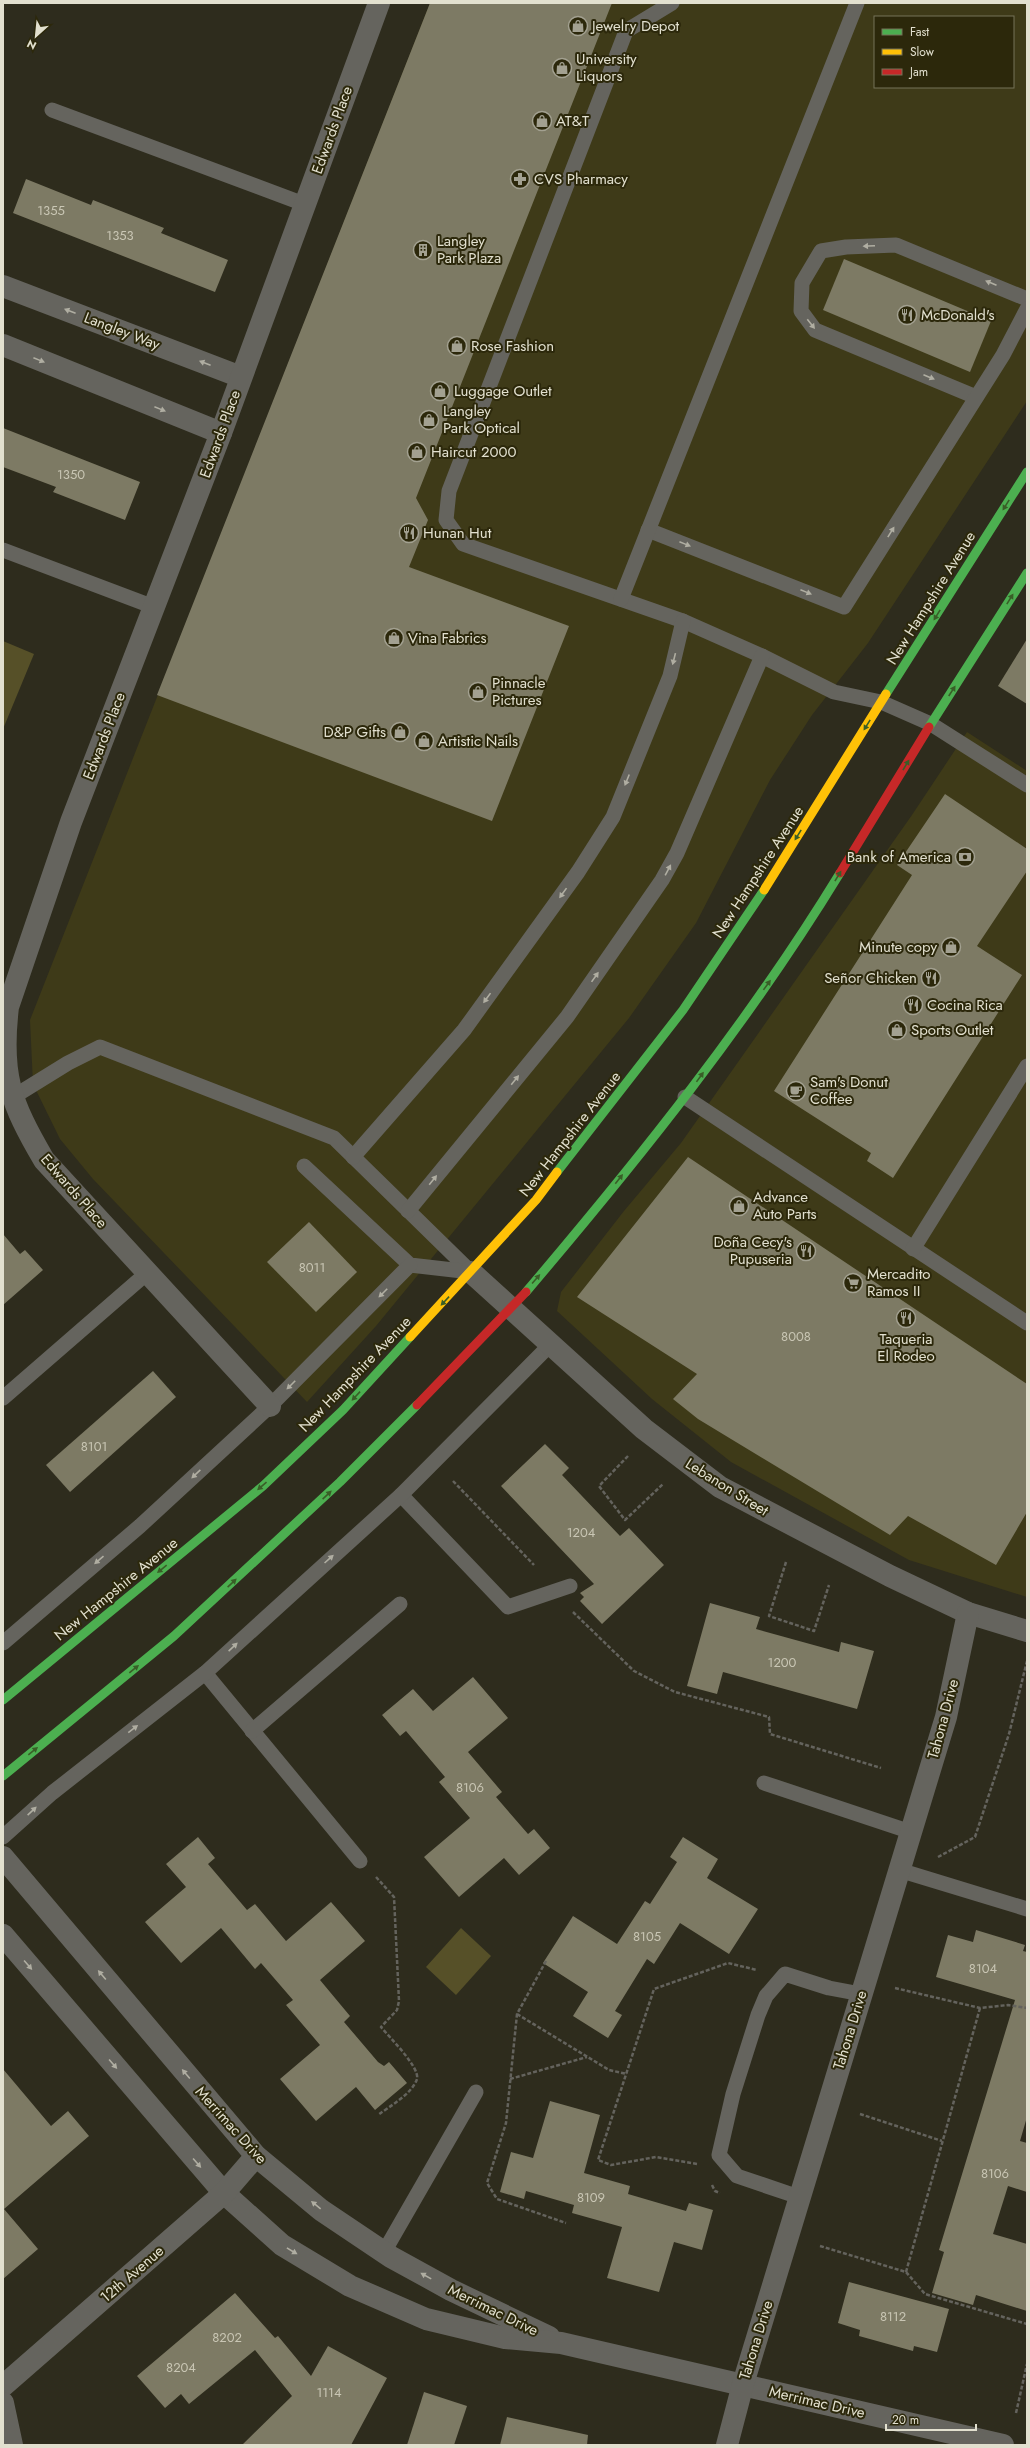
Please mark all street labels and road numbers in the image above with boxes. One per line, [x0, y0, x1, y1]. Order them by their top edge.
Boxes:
street label: Edwards Place [306, 83, 358, 177]
street label: Langley Way [81, 306, 163, 356]
street label: Edwards Place [194, 387, 246, 481]
street label: New Hampshire Avenue [881, 527, 981, 669]
street label: Edwards Place [77, 689, 131, 783]
street label: New Hampshire Avenue [707, 801, 809, 942]
street label: New Hampshire Avenue [514, 1066, 626, 1201]
street label: Edwards Place [35, 1149, 113, 1233]
street label: New Hampshire Avenue [294, 1311, 416, 1437]
street label: Lebanon Street [681, 1453, 773, 1522]
street label: New Hampshire Avenue [49, 1532, 183, 1646]
street label: Tahona Drive [922, 1676, 964, 1761]
street label: Tahona Drive [828, 1987, 873, 2072]
street label: Merrimac Drive [190, 2081, 272, 2169]
street label: 12th Avenue [95, 2240, 169, 2308]
street label: Merrimac Drive [444, 2279, 542, 2341]
street label: Tahona Drive [734, 2297, 779, 2382]
street label: Merrimac Drive [767, 2380, 867, 2424]

